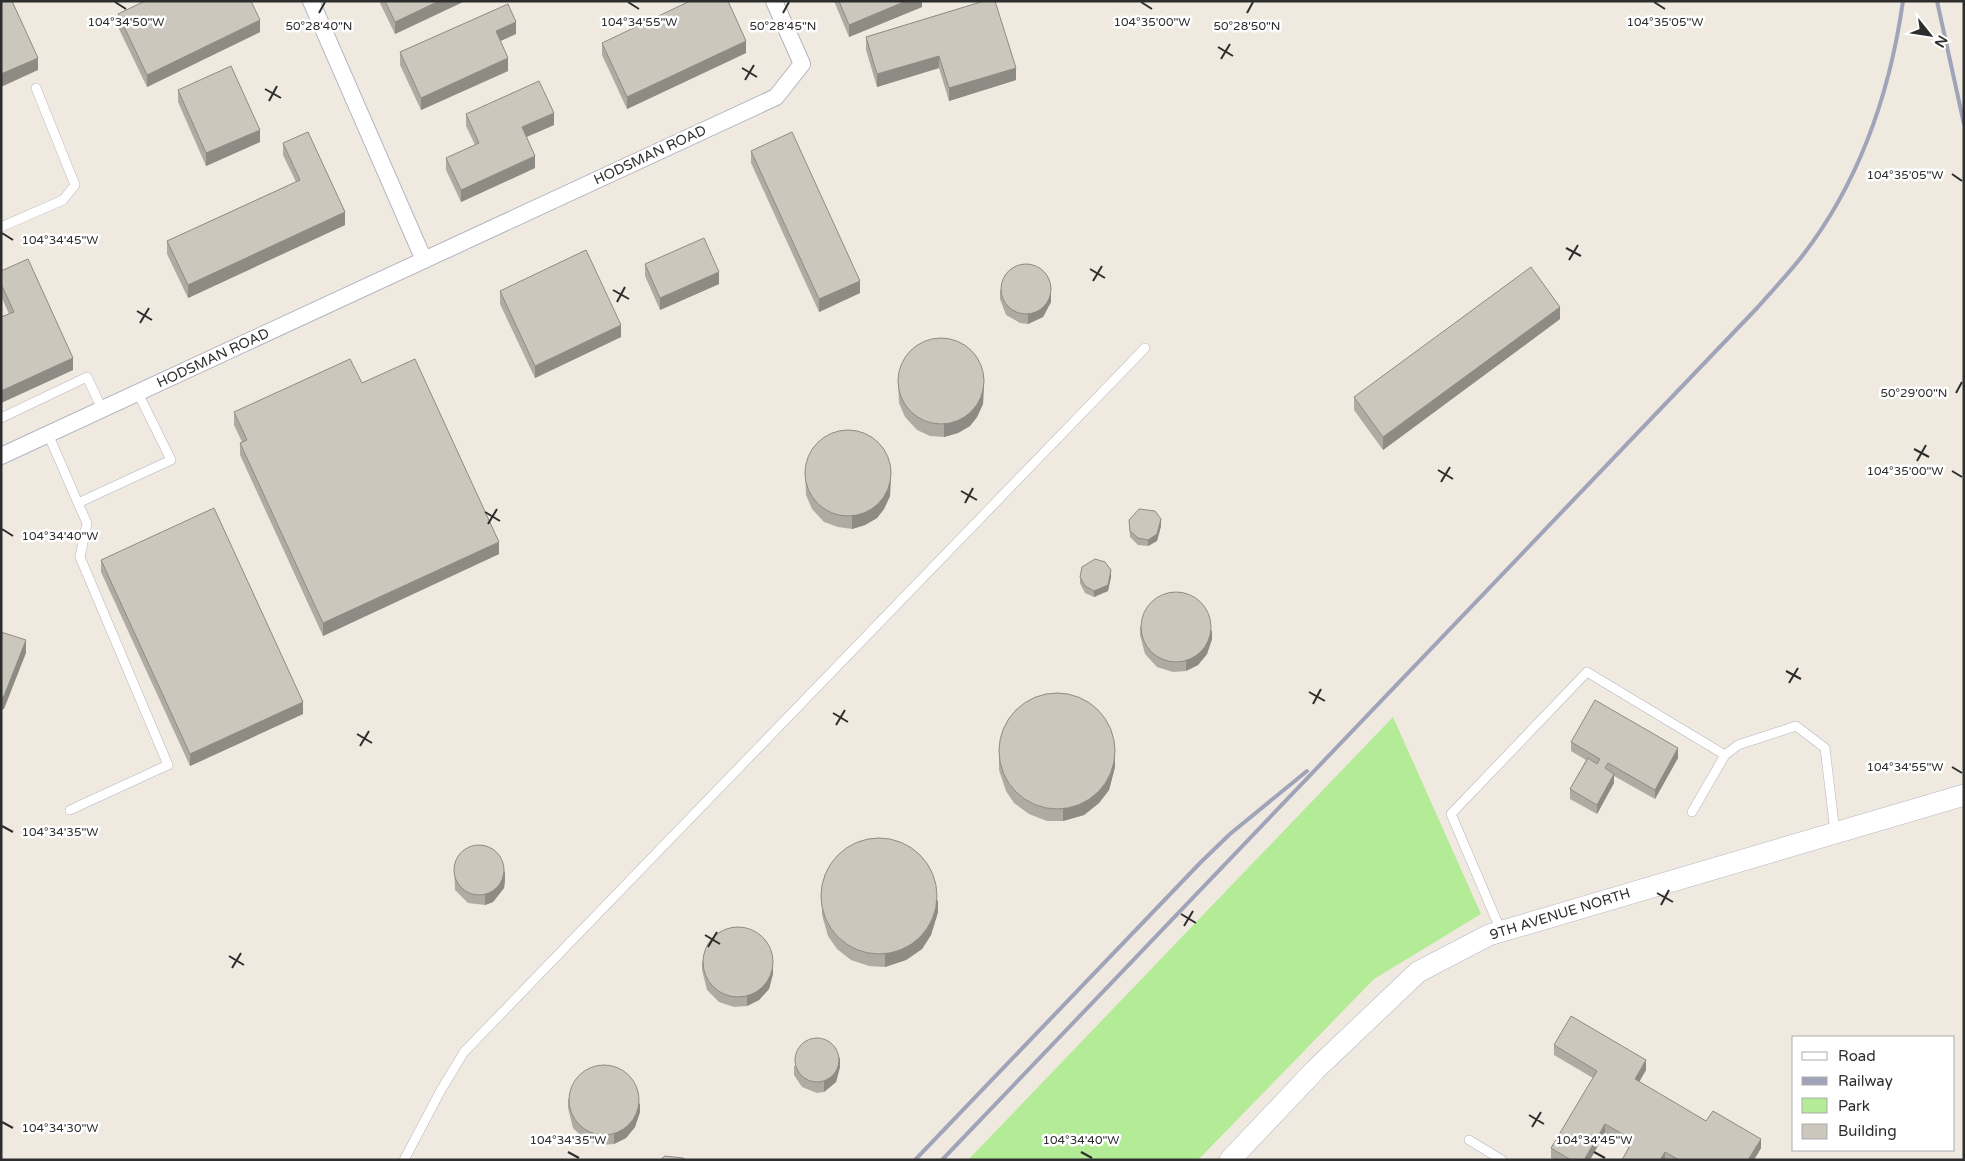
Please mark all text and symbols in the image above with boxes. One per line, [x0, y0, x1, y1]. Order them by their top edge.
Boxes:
north arrow [1905, 10, 1955, 60]
text: 104°34'50"W [87, 15, 165, 29]
text: 104°34'55"W [600, 15, 678, 29]
text: 104°35'00"W [1113, 15, 1191, 29]
text: 104°35'05"W [1626, 15, 1704, 29]
text: 50°28'40"N [286, 19, 353, 33]
text: 50°28'45"N [750, 19, 817, 33]
text: 50°28'50"N [1214, 19, 1281, 33]
text: N [1931, 32, 1951, 50]
street label: HODSMAN ROAD [591, 122, 709, 188]
text: 104°35'05"W [1866, 168, 1944, 182]
text: 104°34'45"W [21, 233, 99, 247]
street label: HODSMAN ROAD [154, 325, 272, 391]
text: 50°29'00"N [1881, 386, 1948, 400]
text: 104°35'00"W [1866, 464, 1944, 478]
text: 104°34'40"W [21, 529, 99, 543]
text: 104°34'55"W [1866, 760, 1944, 774]
text: 104°34'35"W [21, 825, 99, 839]
street label: 9TH AVENUE NORTH [1488, 885, 1632, 943]
legend [1792, 1036, 1955, 1151]
text: Road [1838, 1047, 1876, 1065]
text: Railway [1838, 1072, 1893, 1090]
text: Park [1838, 1097, 1870, 1115]
text: 104°34'30"W [21, 1121, 99, 1135]
text: Building [1838, 1122, 1897, 1140]
text: 104°34'35"W [529, 1133, 607, 1147]
text: 104°34'40"W [1042, 1133, 1120, 1147]
text: 104°34'45"W [1555, 1133, 1633, 1147]

